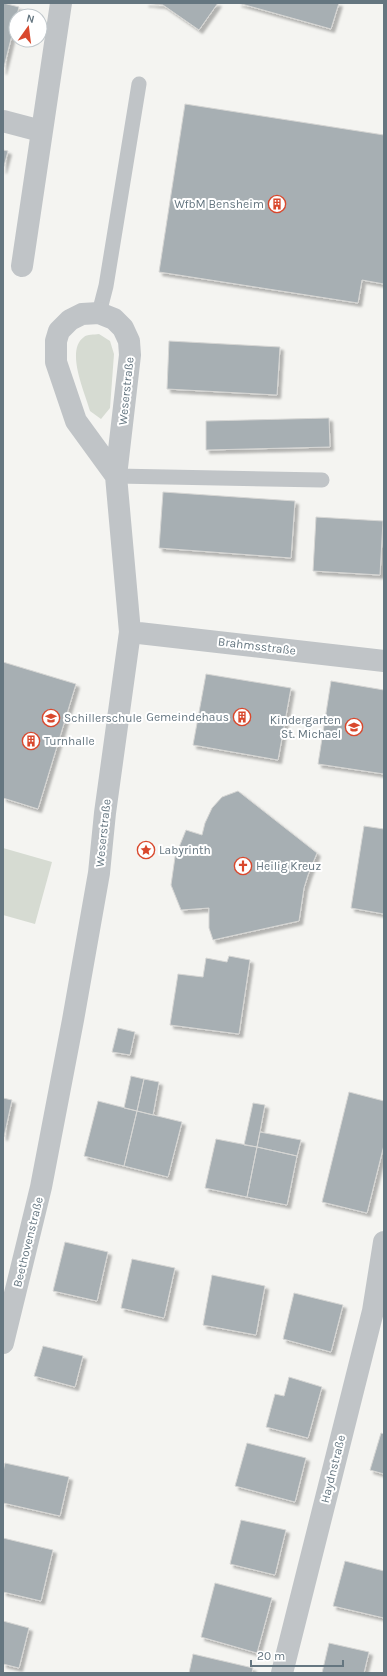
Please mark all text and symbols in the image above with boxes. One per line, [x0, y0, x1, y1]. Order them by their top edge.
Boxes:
north arrow [8, 8, 48, 48]
text: N [25, 12, 36, 26]
building icon: WfbM Bensheim [267, 194, 287, 214]
place label: WfbM Bensheim [174, 197, 264, 211]
street label: Weserstraße [115, 356, 137, 426]
street label: Brahmsstraße [217, 634, 297, 658]
building icon: Gemeindehaus [232, 707, 252, 727]
school or university icon: Schillerschule [41, 708, 61, 728]
place label: Gemeindehaus [146, 710, 229, 724]
place label: Schillerschule [64, 711, 142, 725]
place label: Kindergarten St. Michael [270, 713, 341, 741]
school or university icon: Kindergarten St. Michael [344, 717, 364, 737]
building icon: Turnhalle [21, 731, 41, 751]
place label: Turnhalle [44, 734, 95, 748]
street label: Weserstraße [92, 798, 114, 868]
place icon: Labyrinth [136, 840, 156, 860]
place label: Labyrinth [159, 843, 211, 857]
church icon: Heilig Kreuz [233, 856, 253, 876]
place label: Heilig Kreuz [256, 859, 321, 873]
street label: Beethovenstraße [10, 1195, 46, 1289]
street label: Haydnstraße [318, 1433, 348, 1505]
scale bar [251, 1642, 343, 1668]
text: 20 m [257, 1649, 285, 1663]

